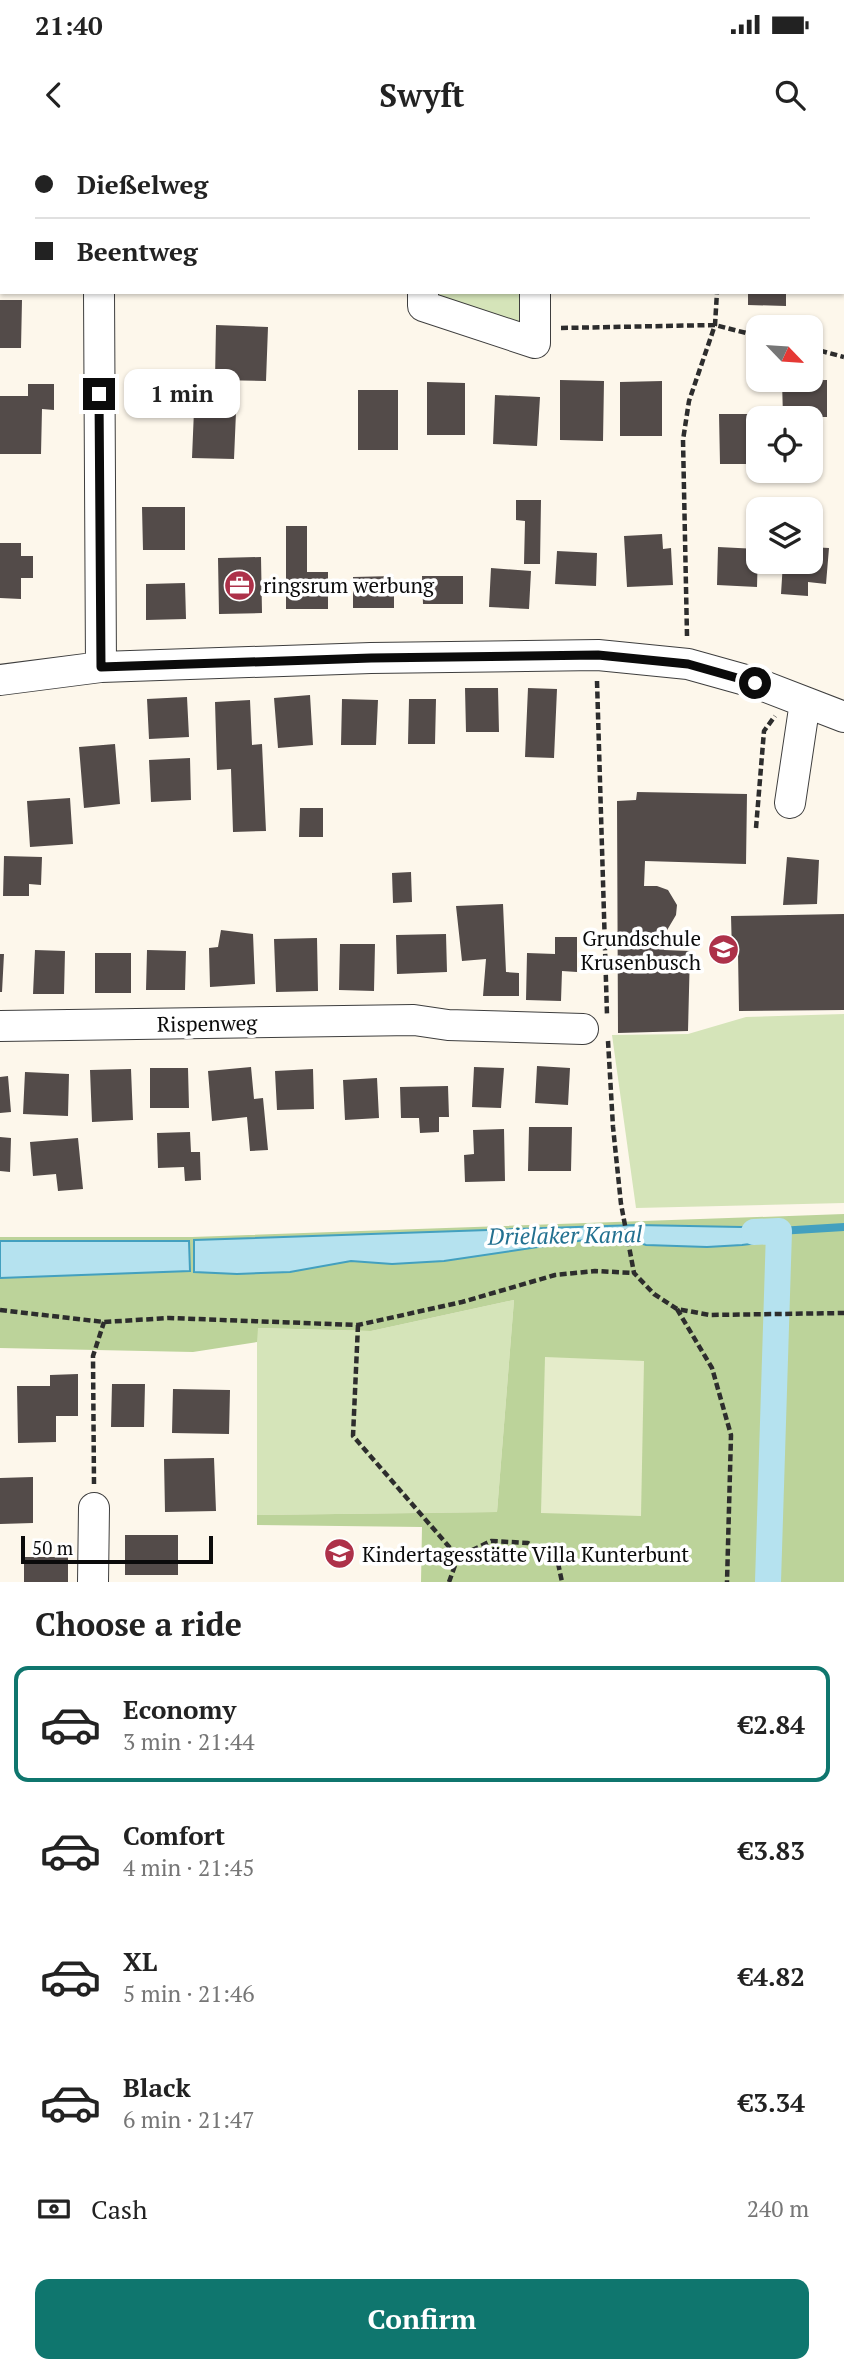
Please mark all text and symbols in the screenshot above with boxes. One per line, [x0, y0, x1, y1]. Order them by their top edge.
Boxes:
text: 21:40 [35, 8, 103, 42]
text: Swyft [379, 74, 465, 116]
icon: back [35, 76, 73, 114]
icon: search [771, 76, 809, 114]
text: Dießelweg [77, 167, 208, 201]
text: Beentweg [77, 234, 198, 268]
north arrow [746, 315, 822, 392]
map controls [746, 315, 823, 574]
callout: 1 min [124, 370, 239, 418]
route end [83, 378, 115, 410]
text: 1 min [151, 378, 213, 409]
button: locate [746, 406, 823, 483]
button: layers [746, 497, 823, 574]
office icon: ringsrum werbung [223, 568, 257, 602]
place label: ringsrum werbung [263, 571, 435, 599]
route start [739, 667, 771, 699]
place label: Grundschule Krusenbusch [580, 924, 701, 976]
school or university icon: Grundschule Krusenbusch [707, 933, 741, 967]
street label: Rispenweg [157, 1008, 258, 1038]
water label: Drielaker Kanal [487, 1218, 643, 1252]
scale bar [21, 1533, 214, 1565]
text: 50 m [32, 1535, 73, 1560]
school or university icon: Kindertagesstätte Villa Kunterbunt [322, 1537, 356, 1571]
place label: Kindertagesstätte Villa Kunterbunt [362, 1540, 689, 1568]
text: Choose a ride [35, 1603, 242, 1645]
text: Economy [123, 1692, 236, 1726]
icon: car [39, 1693, 102, 1756]
text: €2.84 [739, 1707, 805, 1741]
text: 3 min · 21:44 [123, 1726, 255, 1757]
text: Comfort [123, 1818, 225, 1852]
icon: car [39, 1819, 102, 1882]
text: €3.83 [739, 1833, 805, 1867]
text: 4 min · 21:45 [123, 1852, 255, 1883]
text: XL [123, 1944, 157, 1978]
icon: car [39, 1945, 102, 2008]
text: €4.82 [739, 1959, 805, 1993]
text: 5 min · 21:46 [123, 1978, 255, 2009]
text: Black [123, 2070, 191, 2104]
icon: car [39, 2071, 102, 2134]
text: €3.34 [739, 2085, 805, 2119]
text: 6 min · 21:47 [123, 2104, 255, 2135]
icon: cash [35, 2190, 73, 2228]
text: Cash [91, 2192, 147, 2226]
text: 240 m [747, 2193, 809, 2224]
button: Confirm [35, 2279, 809, 2359]

